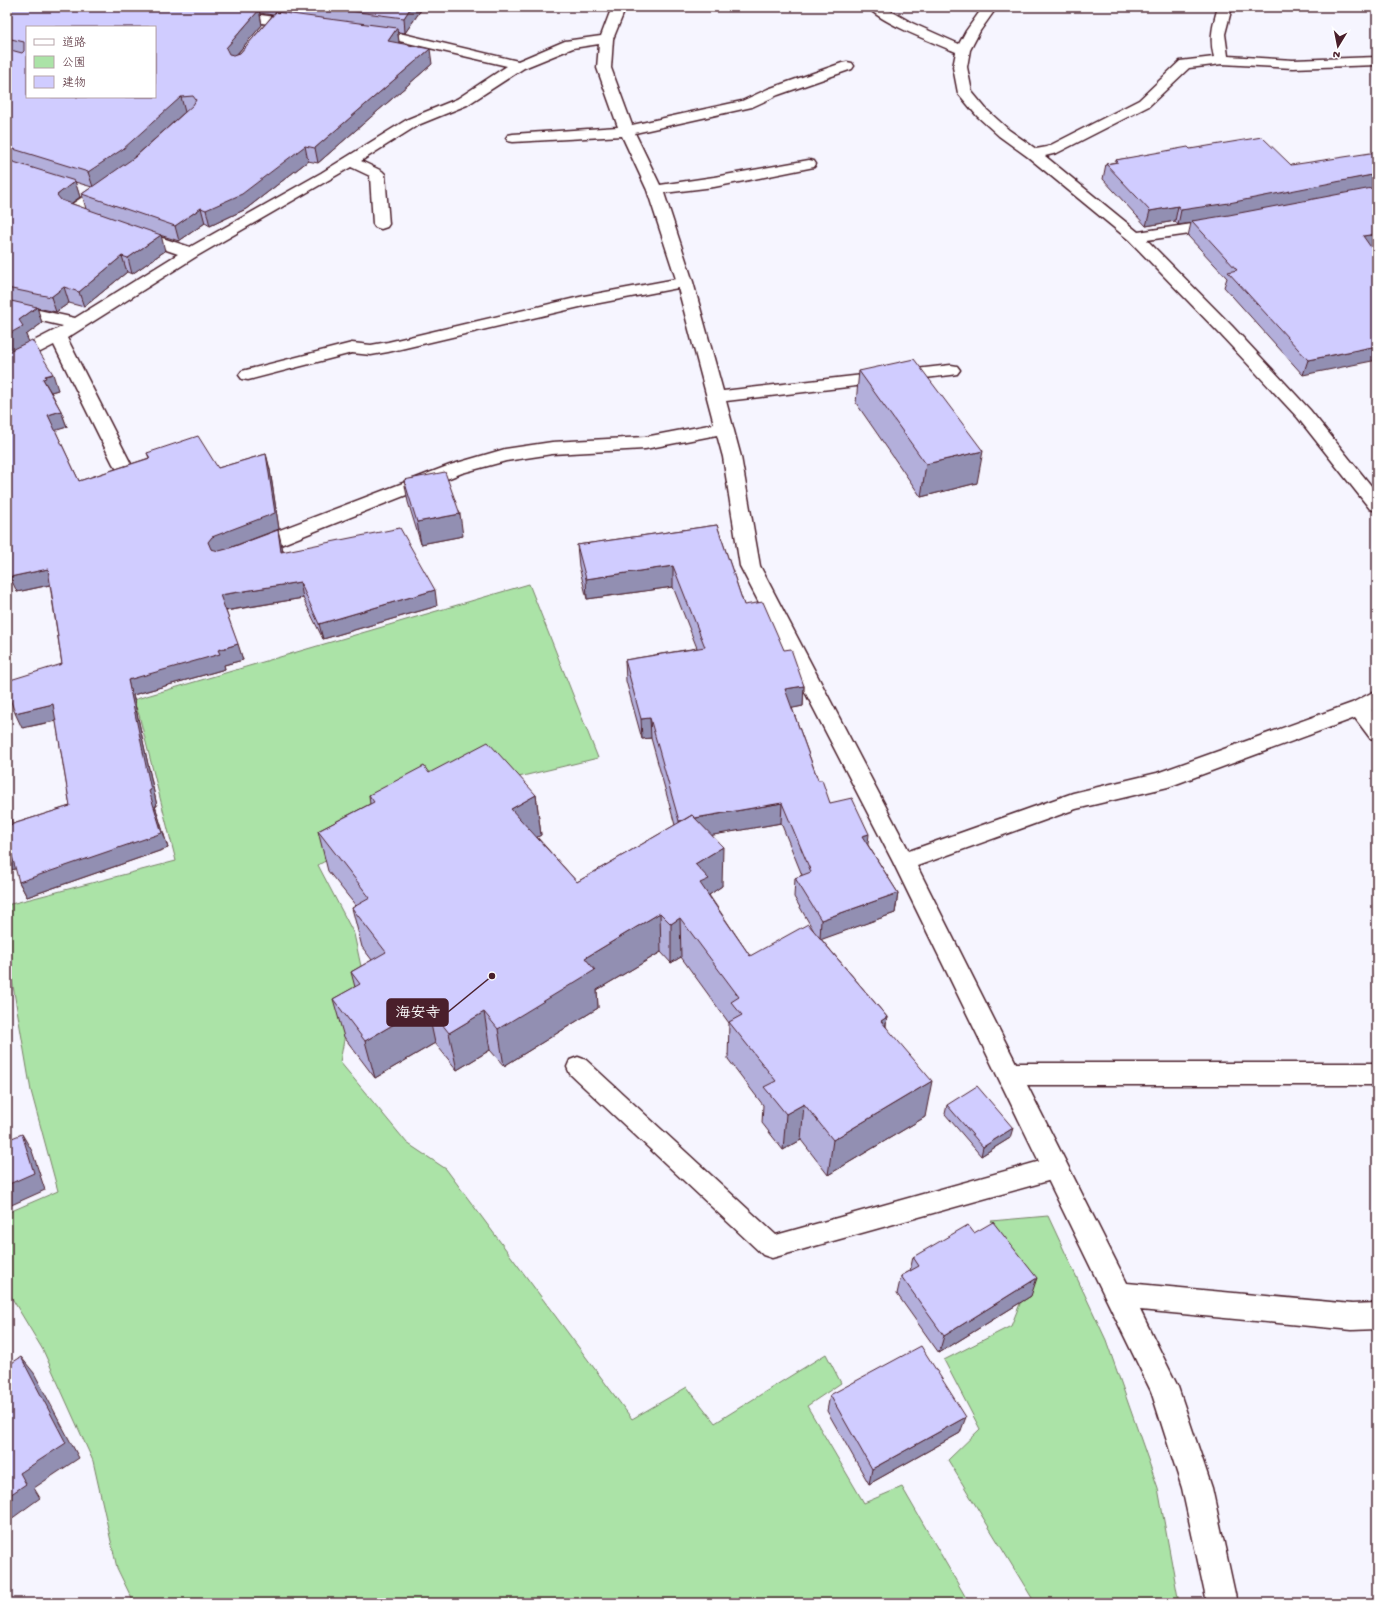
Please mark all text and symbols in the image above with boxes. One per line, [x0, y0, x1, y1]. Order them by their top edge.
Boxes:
legend [26, 26, 156, 98]
north arrow [1318, 26, 1358, 66]
text: 道路 [62, 36, 86, 51]
text: N [1332, 47, 1341, 60]
text: 公園 [62, 56, 86, 71]
text: 建物 [62, 76, 86, 91]
callout: 海安寺 [387, 999, 448, 1026]
text: 海安寺 [395, 1004, 441, 1023]

